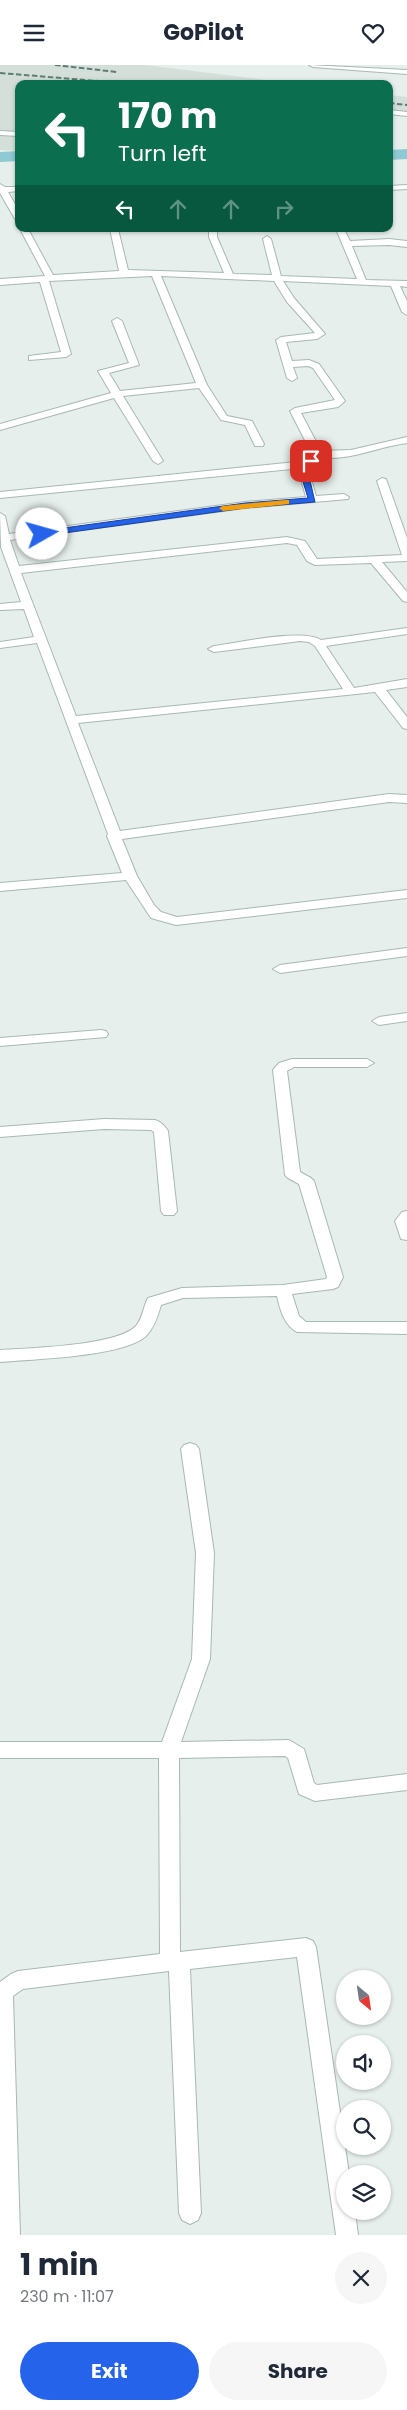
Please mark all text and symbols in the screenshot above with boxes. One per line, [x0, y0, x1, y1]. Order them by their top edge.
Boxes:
text: GoPilot [163, 17, 244, 48]
icon: menu [20, 19, 48, 47]
icon: heart [359, 19, 387, 47]
text: 170 m [118, 91, 217, 140]
icon: left [35, 100, 100, 165]
text: Turn left [118, 138, 206, 169]
icon: left [111, 195, 139, 223]
icon: ahead [164, 195, 192, 223]
icon: ahead [217, 195, 245, 223]
icon: right [270, 195, 298, 223]
pin [290, 440, 332, 482]
icon: arrive [297, 447, 325, 475]
position arrow [15, 507, 67, 559]
north arrow [336, 1970, 391, 2025]
map controls [336, 1970, 391, 2220]
button: sound [336, 2035, 391, 2090]
button: search [336, 2100, 391, 2155]
button: layers [336, 2165, 391, 2220]
text: 1 min [20, 2243, 98, 2286]
button: close [335, 2252, 387, 2304]
text: 230 m · 11:07 [20, 2285, 114, 2308]
button: Exit [20, 2342, 199, 2400]
button: Share [209, 2342, 387, 2400]

